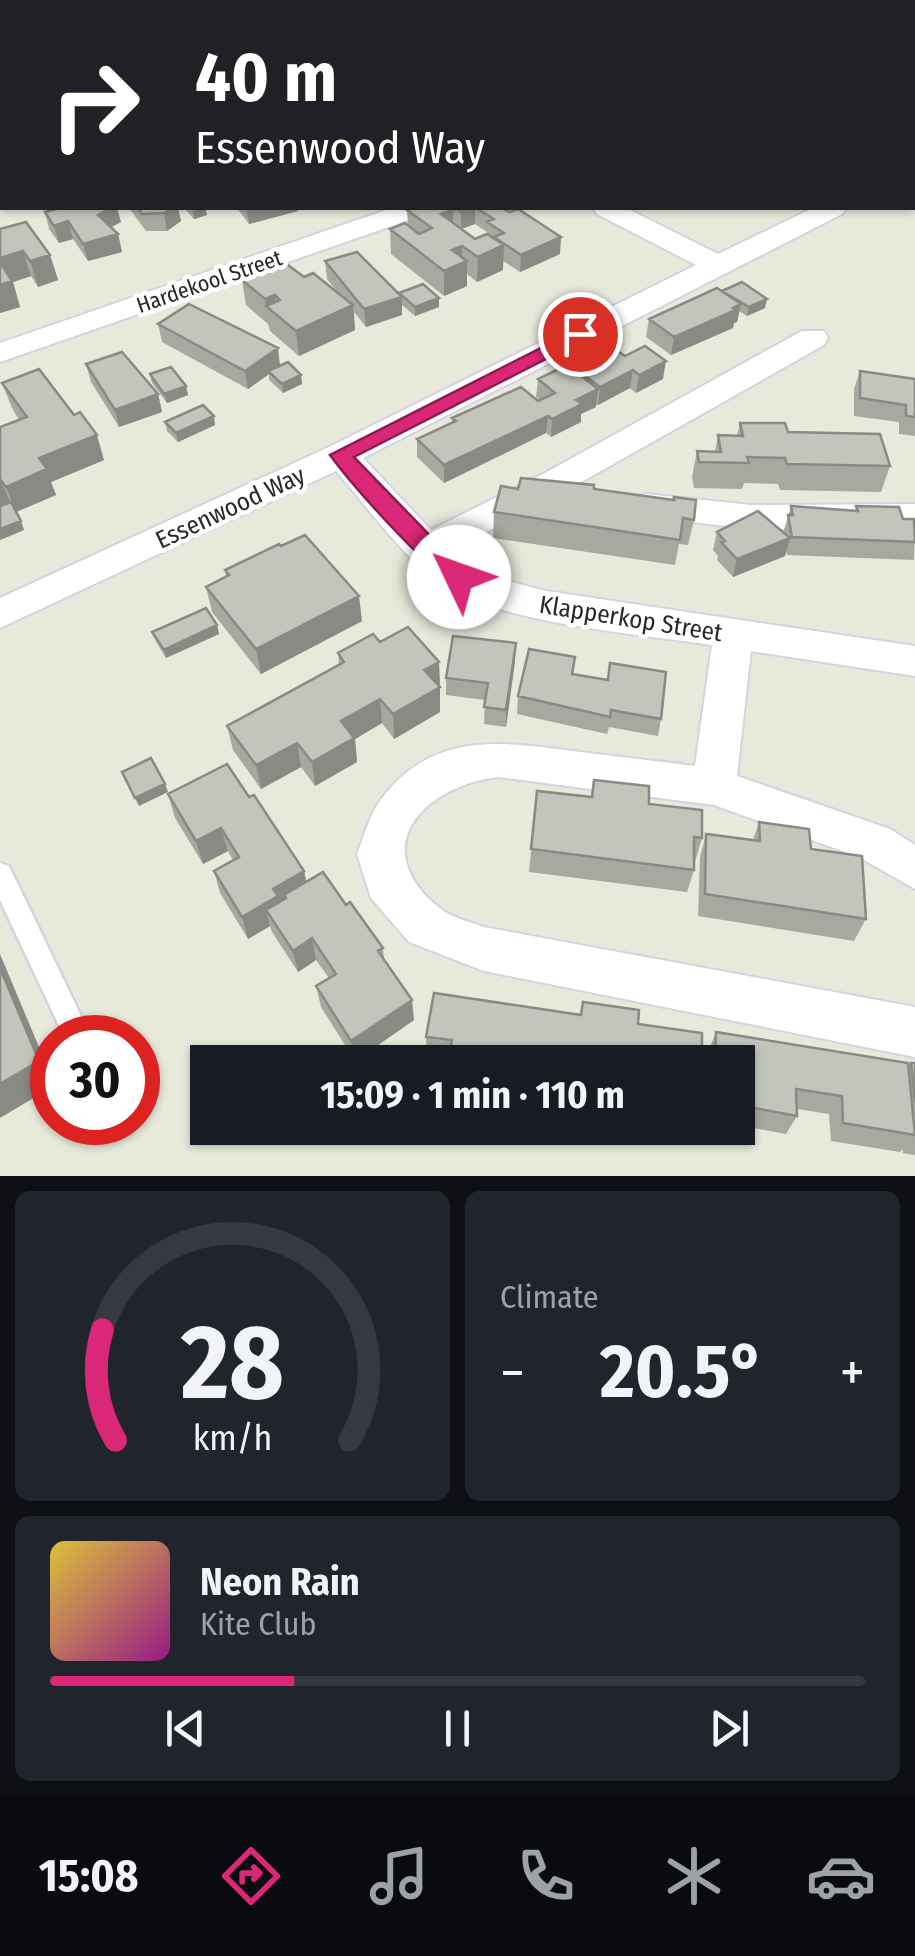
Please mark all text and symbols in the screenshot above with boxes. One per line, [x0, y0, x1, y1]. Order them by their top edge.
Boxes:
text: 40 m [195, 36, 337, 120]
icon: right [30, 40, 160, 170]
text: Essenwood Way [195, 121, 485, 175]
street label: Hardekool Street [133, 244, 286, 319]
pin [538, 292, 623, 377]
icon: arrive [553, 307, 608, 362]
street label: Essenwood Way [151, 460, 310, 556]
position arrow [407, 525, 511, 629]
street label: Klapperkop Street [537, 590, 725, 648]
speed limit sign: 30 [30, 1015, 160, 1145]
text: 15:09 · 1 min · 110 m [320, 1072, 625, 1118]
text: Climate [500, 1278, 599, 1316]
text: 28 [180, 1301, 284, 1426]
text: 20.5° [600, 1327, 765, 1417]
text: − [500, 1340, 525, 1406]
text: + [840, 1340, 865, 1406]
text: km/h [193, 1417, 272, 1459]
text: Neon Rain [200, 1559, 360, 1605]
text: Kite Club [200, 1605, 316, 1643]
icon: previous [158, 1701, 213, 1756]
icon: pause [430, 1701, 485, 1756]
icon: next [702, 1701, 757, 1756]
icon: directions [216, 1841, 286, 1911]
icon: music [364, 1841, 434, 1911]
icon: phone [511, 1841, 581, 1911]
icon: climate [659, 1841, 729, 1911]
icon: car [806, 1841, 876, 1911]
text: 15:08 [39, 1849, 139, 1903]

